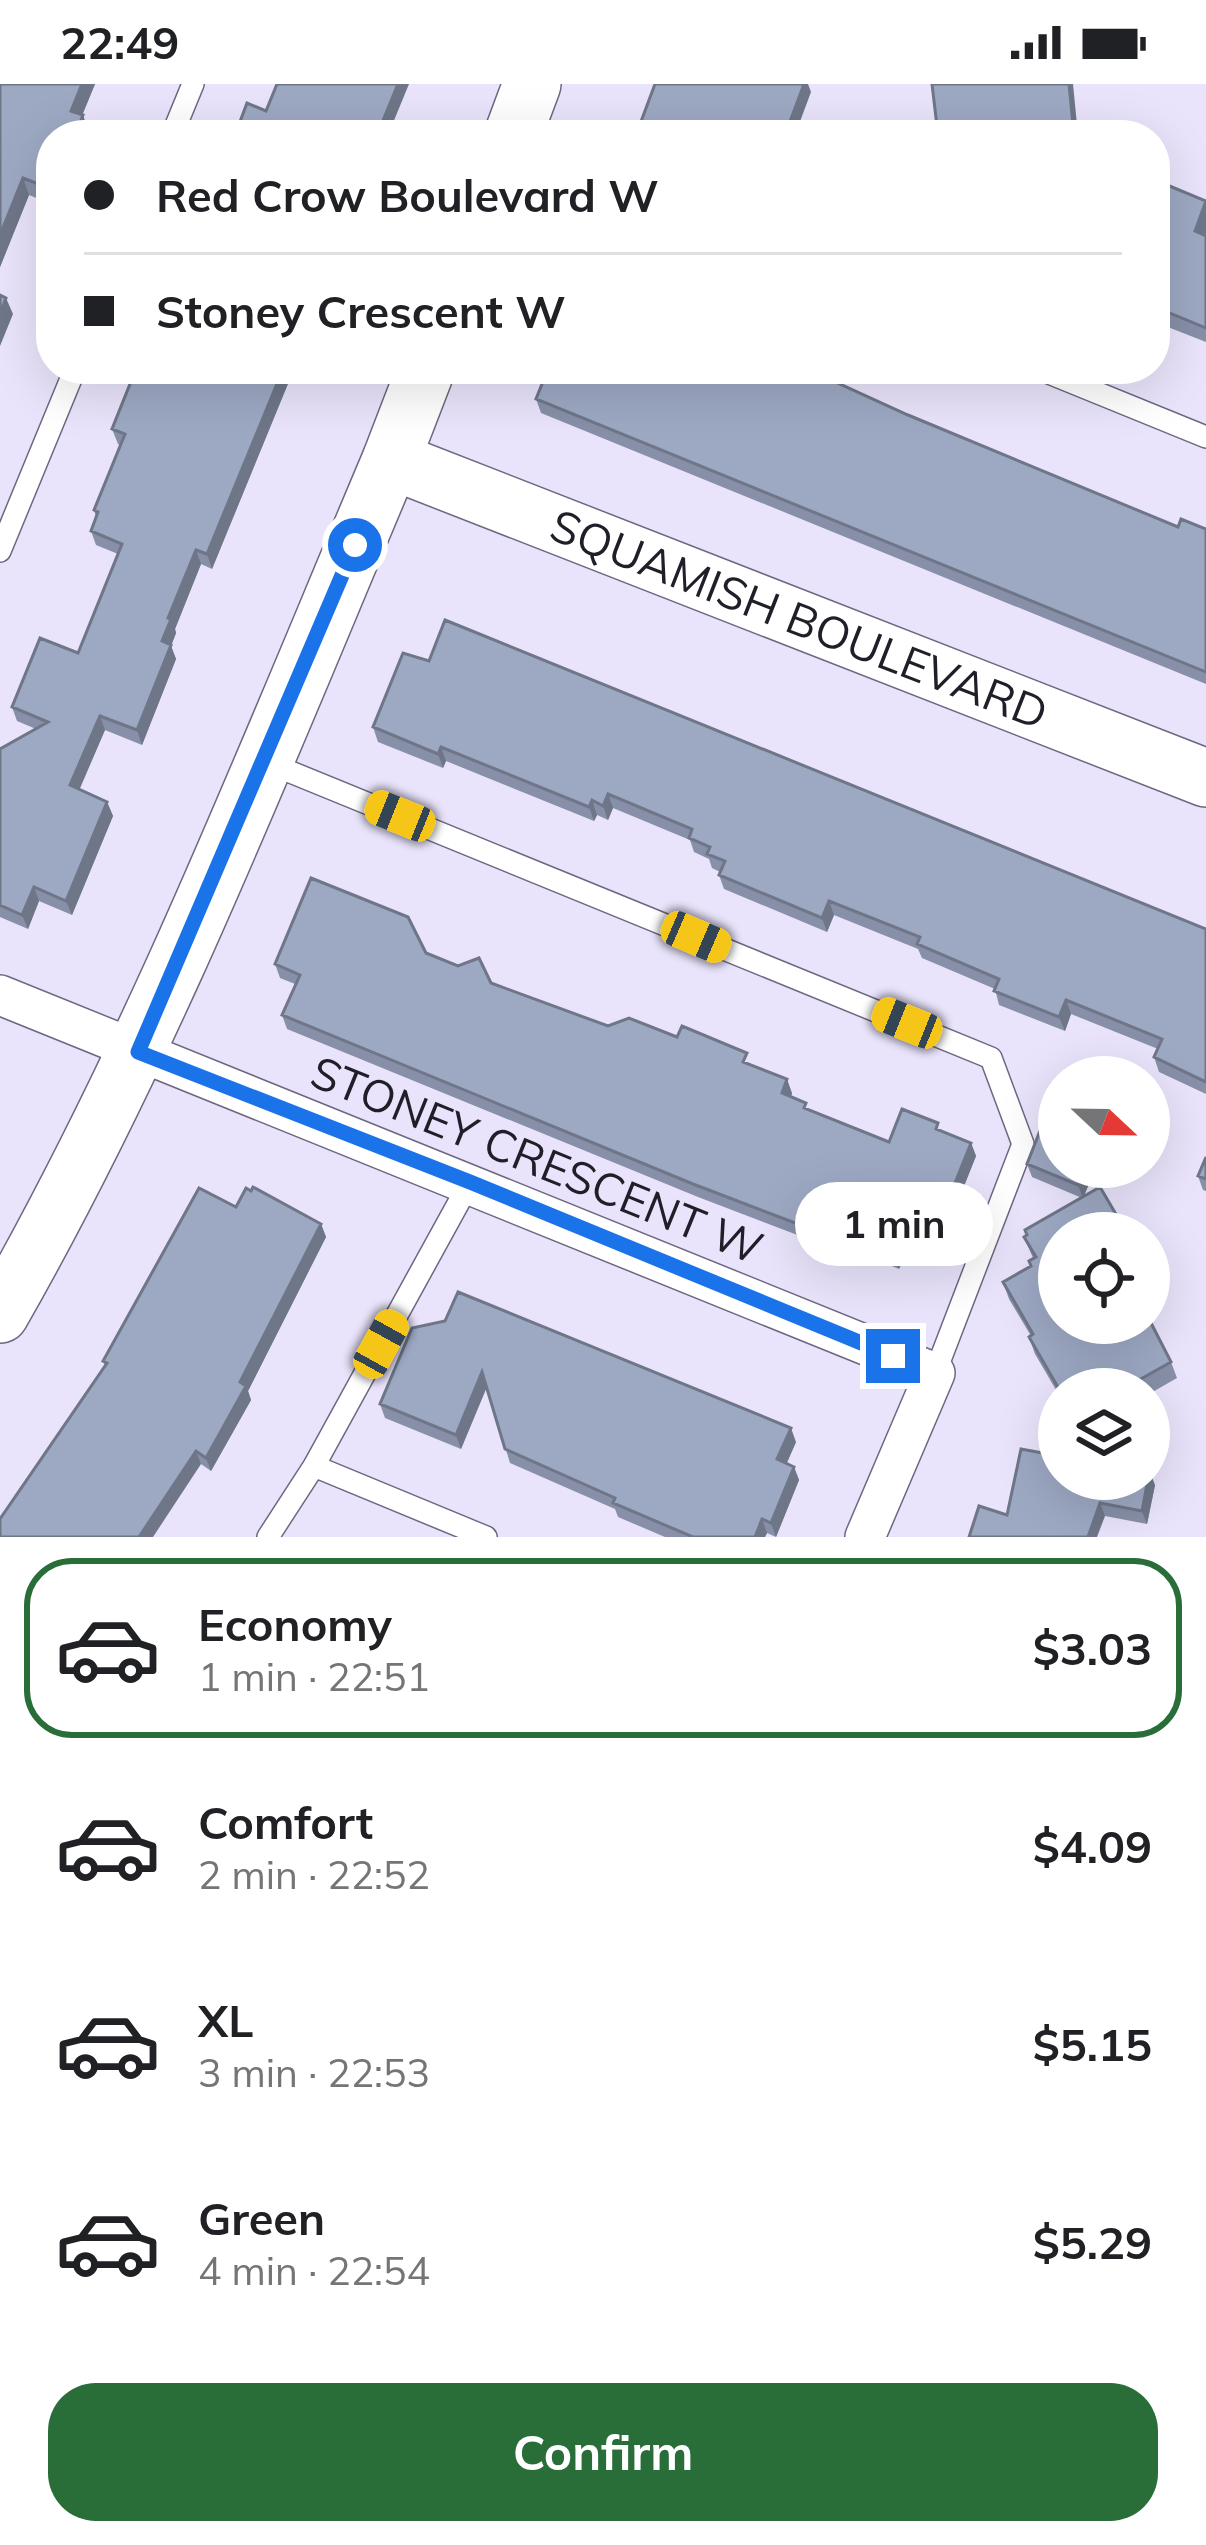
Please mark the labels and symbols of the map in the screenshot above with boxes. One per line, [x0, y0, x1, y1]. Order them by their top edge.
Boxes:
street label: SQUAMISH BOULEVARD [543, 496, 1056, 740]
route start [328, 518, 382, 572]
car [360, 786, 440, 846]
car [656, 906, 736, 968]
car [867, 993, 947, 1053]
street label: STONEY CRESCENT W [303, 1043, 771, 1275]
north arrow [1038, 1056, 1170, 1188]
callout: 1 min [794, 1182, 992, 1266]
car [348, 1304, 414, 1384]
route end [866, 1329, 920, 1383]

